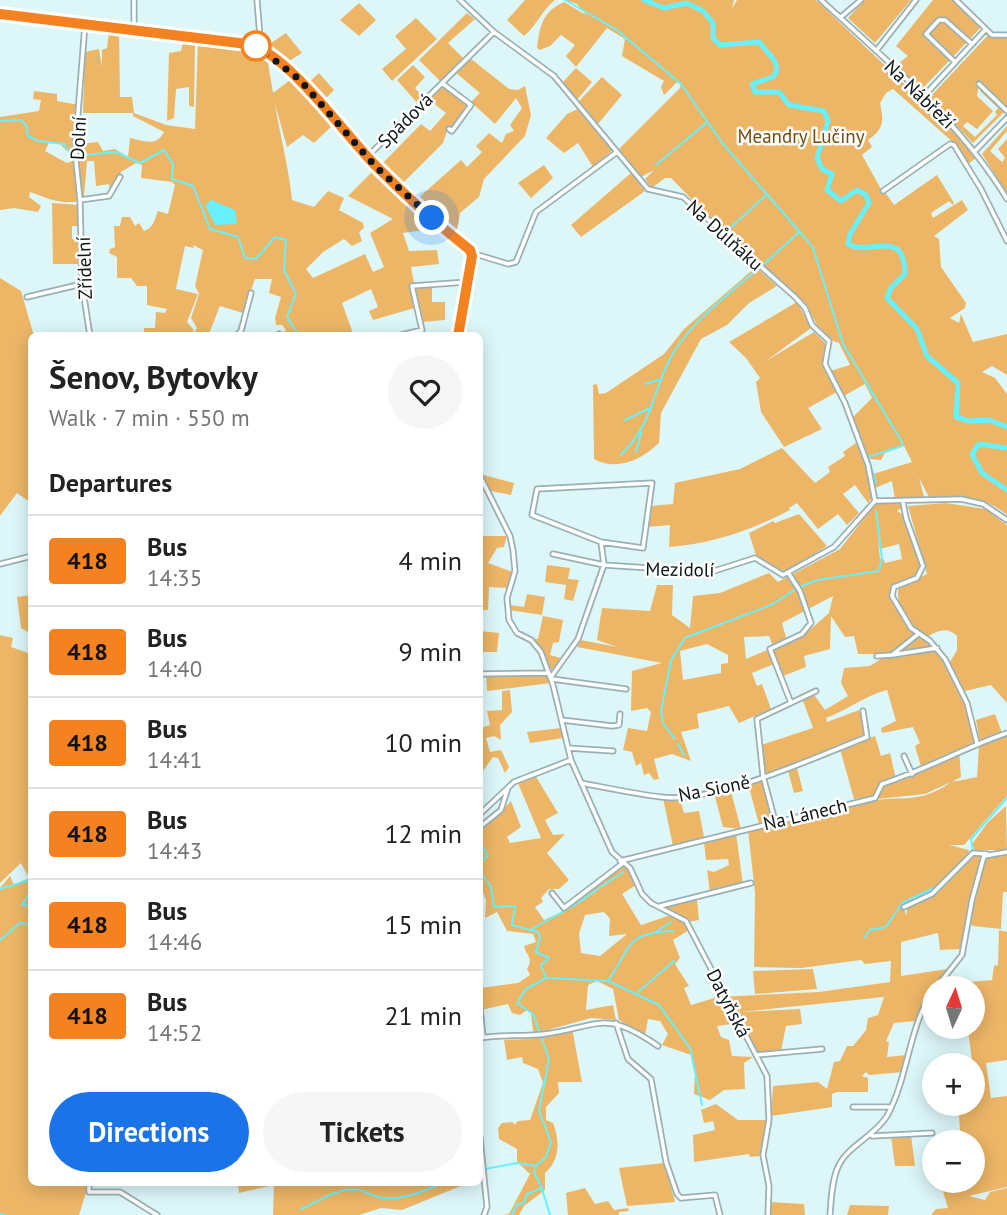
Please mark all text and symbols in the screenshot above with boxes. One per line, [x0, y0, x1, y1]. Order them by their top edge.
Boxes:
unlabelled marker [241, 31, 271, 61]
street label: Na Nábřeží [880, 54, 960, 134]
street label: Spádová [372, 87, 438, 153]
street label: Dolní [65, 116, 91, 160]
park label: Meandry Lučiny [737, 124, 865, 148]
street label: Na Důlňáku [682, 194, 768, 276]
your location [414, 200, 449, 235]
street label: Zřídelní [71, 236, 97, 300]
text: Šenov, Bytovky [49, 355, 258, 398]
button: heart [388, 355, 462, 429]
text: Walk · 7 min · 550 m [49, 403, 250, 432]
text: Departures [49, 466, 172, 499]
text: Bus [147, 530, 187, 563]
text: 4 min [399, 544, 462, 577]
text: 418 [67, 545, 108, 576]
street label: Mezidolí [645, 556, 715, 582]
text: 14:35 [147, 563, 202, 592]
text: Bus [147, 621, 187, 654]
text: 9 min [399, 635, 462, 668]
text: 418 [67, 636, 108, 667]
text: 14:40 [147, 654, 202, 683]
text: Bus [147, 712, 187, 745]
text: 10 min [384, 726, 462, 759]
text: 418 [67, 727, 108, 758]
text: 14:41 [147, 745, 202, 774]
street label: Na Sioně [676, 769, 752, 807]
street label: Na Lánech [761, 793, 849, 835]
text: Bus [147, 803, 187, 836]
text: 12 min [384, 817, 462, 850]
text: 418 [67, 818, 108, 849]
text: 14:43 [147, 836, 202, 865]
text: Bus [147, 894, 187, 927]
text: 15 min [384, 908, 462, 941]
text: 418 [67, 909, 108, 940]
text: 14:46 [147, 927, 202, 956]
street label: Datyňská [701, 965, 757, 1041]
north arrow [922, 976, 985, 1040]
map controls [922, 976, 985, 1193]
text: Bus [147, 985, 187, 1018]
text: 21 min [384, 999, 462, 1032]
text: 418 [67, 1000, 108, 1031]
text: 14:52 [147, 1018, 202, 1047]
button: + [922, 1053, 985, 1116]
button: Directions [49, 1092, 249, 1172]
button: Tickets [263, 1092, 462, 1172]
button: − [922, 1130, 985, 1193]

